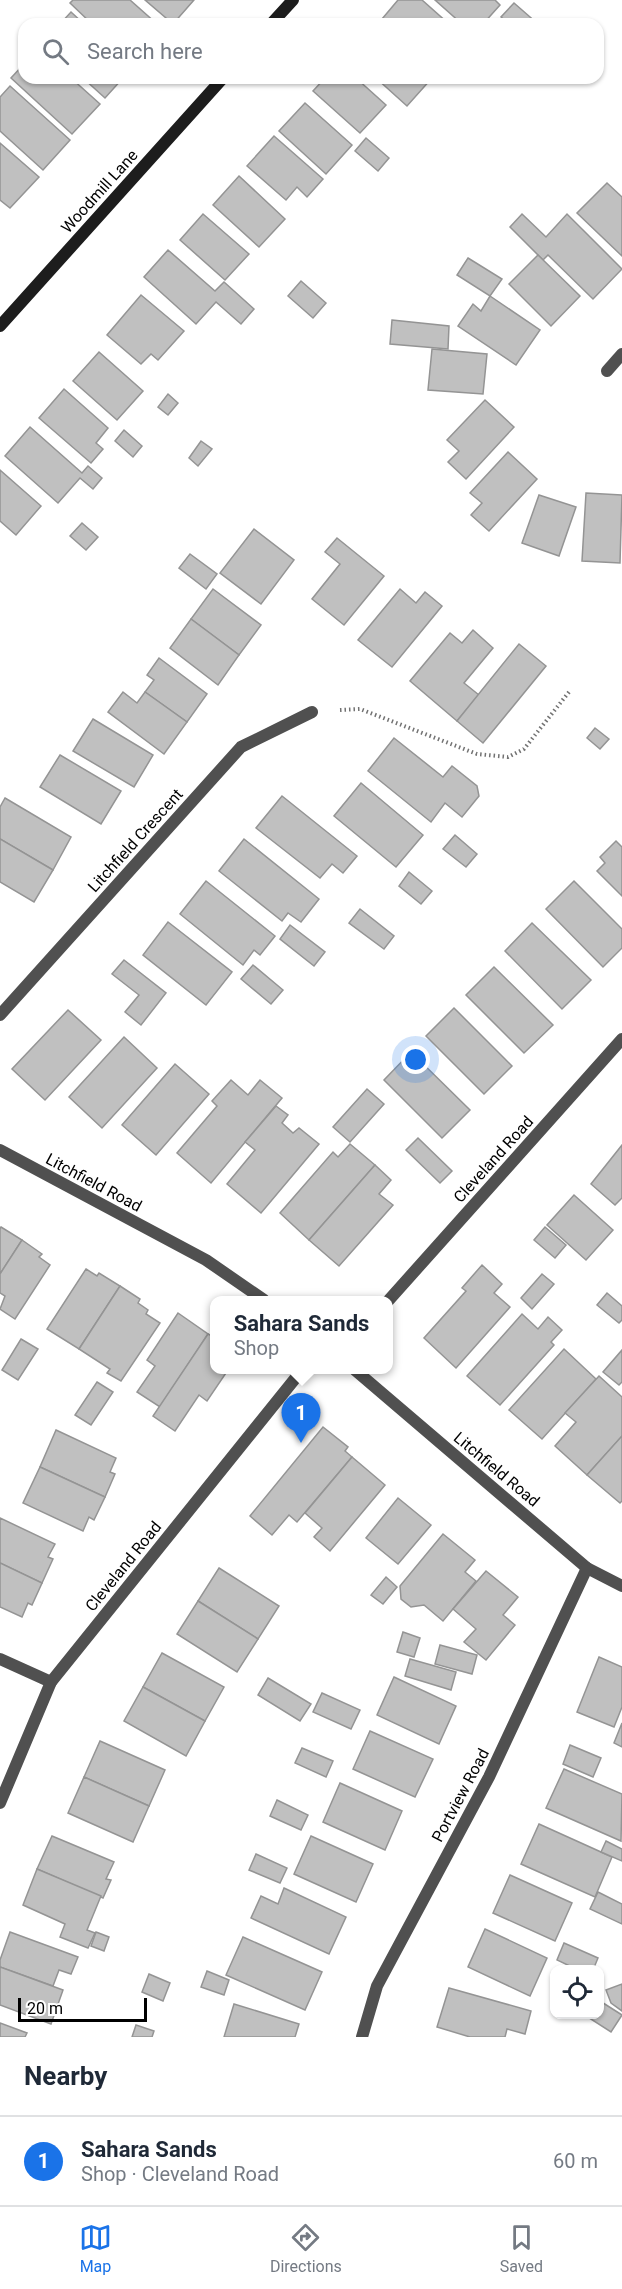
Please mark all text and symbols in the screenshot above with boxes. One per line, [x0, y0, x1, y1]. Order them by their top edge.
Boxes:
search box [18, 18, 604, 84]
icon: search [39, 35, 72, 68]
text: Search here [87, 39, 203, 64]
street label: Woodmill Lane [57, 146, 142, 237]
street label: Litchfield Crescent [84, 785, 187, 896]
your location [401, 1045, 430, 1074]
street label: Cleveland Road [450, 1112, 537, 1207]
street label: Litchfield Road [43, 1149, 145, 1216]
popup [210, 1296, 393, 1374]
text: Sahara Sands [234, 1311, 369, 1336]
text: Shop [234, 1336, 279, 1360]
pin: 1 [282, 1394, 320, 1443]
street label: Litchfield Road [450, 1428, 543, 1511]
street label: Cleveland Road [81, 1518, 165, 1615]
street label: Portview Road [428, 1745, 493, 1845]
map controls [550, 1965, 604, 2019]
button: locate [550, 1965, 604, 2019]
scale bar [18, 1995, 147, 2022]
text: 20 m [27, 1999, 63, 2018]
text: Nearby [24, 2061, 107, 2091]
text: Sahara Sands [81, 2137, 217, 2162]
text: 1 [38, 2149, 49, 2173]
text: 60 m [553, 2149, 598, 2173]
text: Shop · Cleveland Road [81, 2162, 279, 2186]
tab: Map [79, 2221, 112, 2276]
tab: Directions [270, 2221, 342, 2276]
tab: Saved [500, 2221, 543, 2276]

